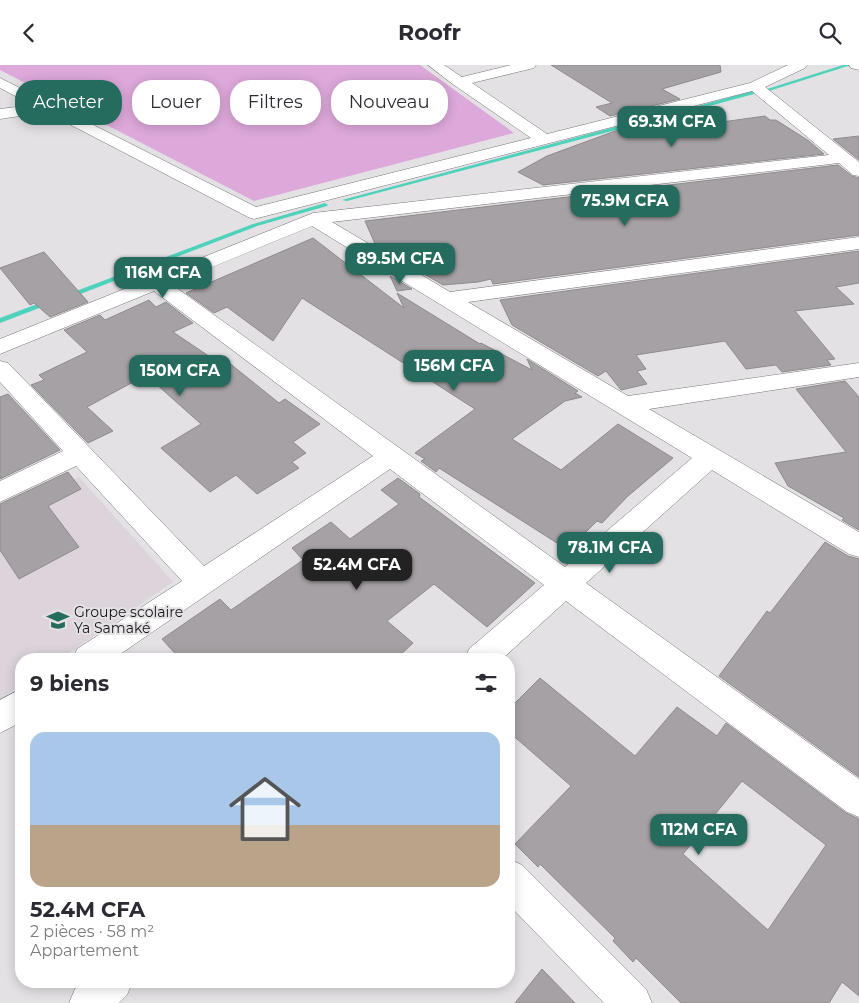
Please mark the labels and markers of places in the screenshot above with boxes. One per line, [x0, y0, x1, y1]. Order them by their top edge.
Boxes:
pin: 69.3M CFA [615, 106, 729, 148]
pin: 75.9M CFA [568, 185, 682, 227]
pin: 89.5M CFA [343, 243, 457, 285]
pin: 116M CFA [111, 257, 215, 299]
pin: 156M CFA [402, 349, 506, 392]
pin: 150M CFA [128, 355, 232, 397]
pin: 78.1M CFA [553, 531, 667, 574]
pin: 52.4M CFA [300, 549, 414, 591]
place label: Groupe scolaire Ya Samaké [74, 603, 183, 637]
school or university icon: Groupe scolaire Ya Samaké [45, 607, 71, 633]
pin: 112M CFA [647, 813, 751, 856]

